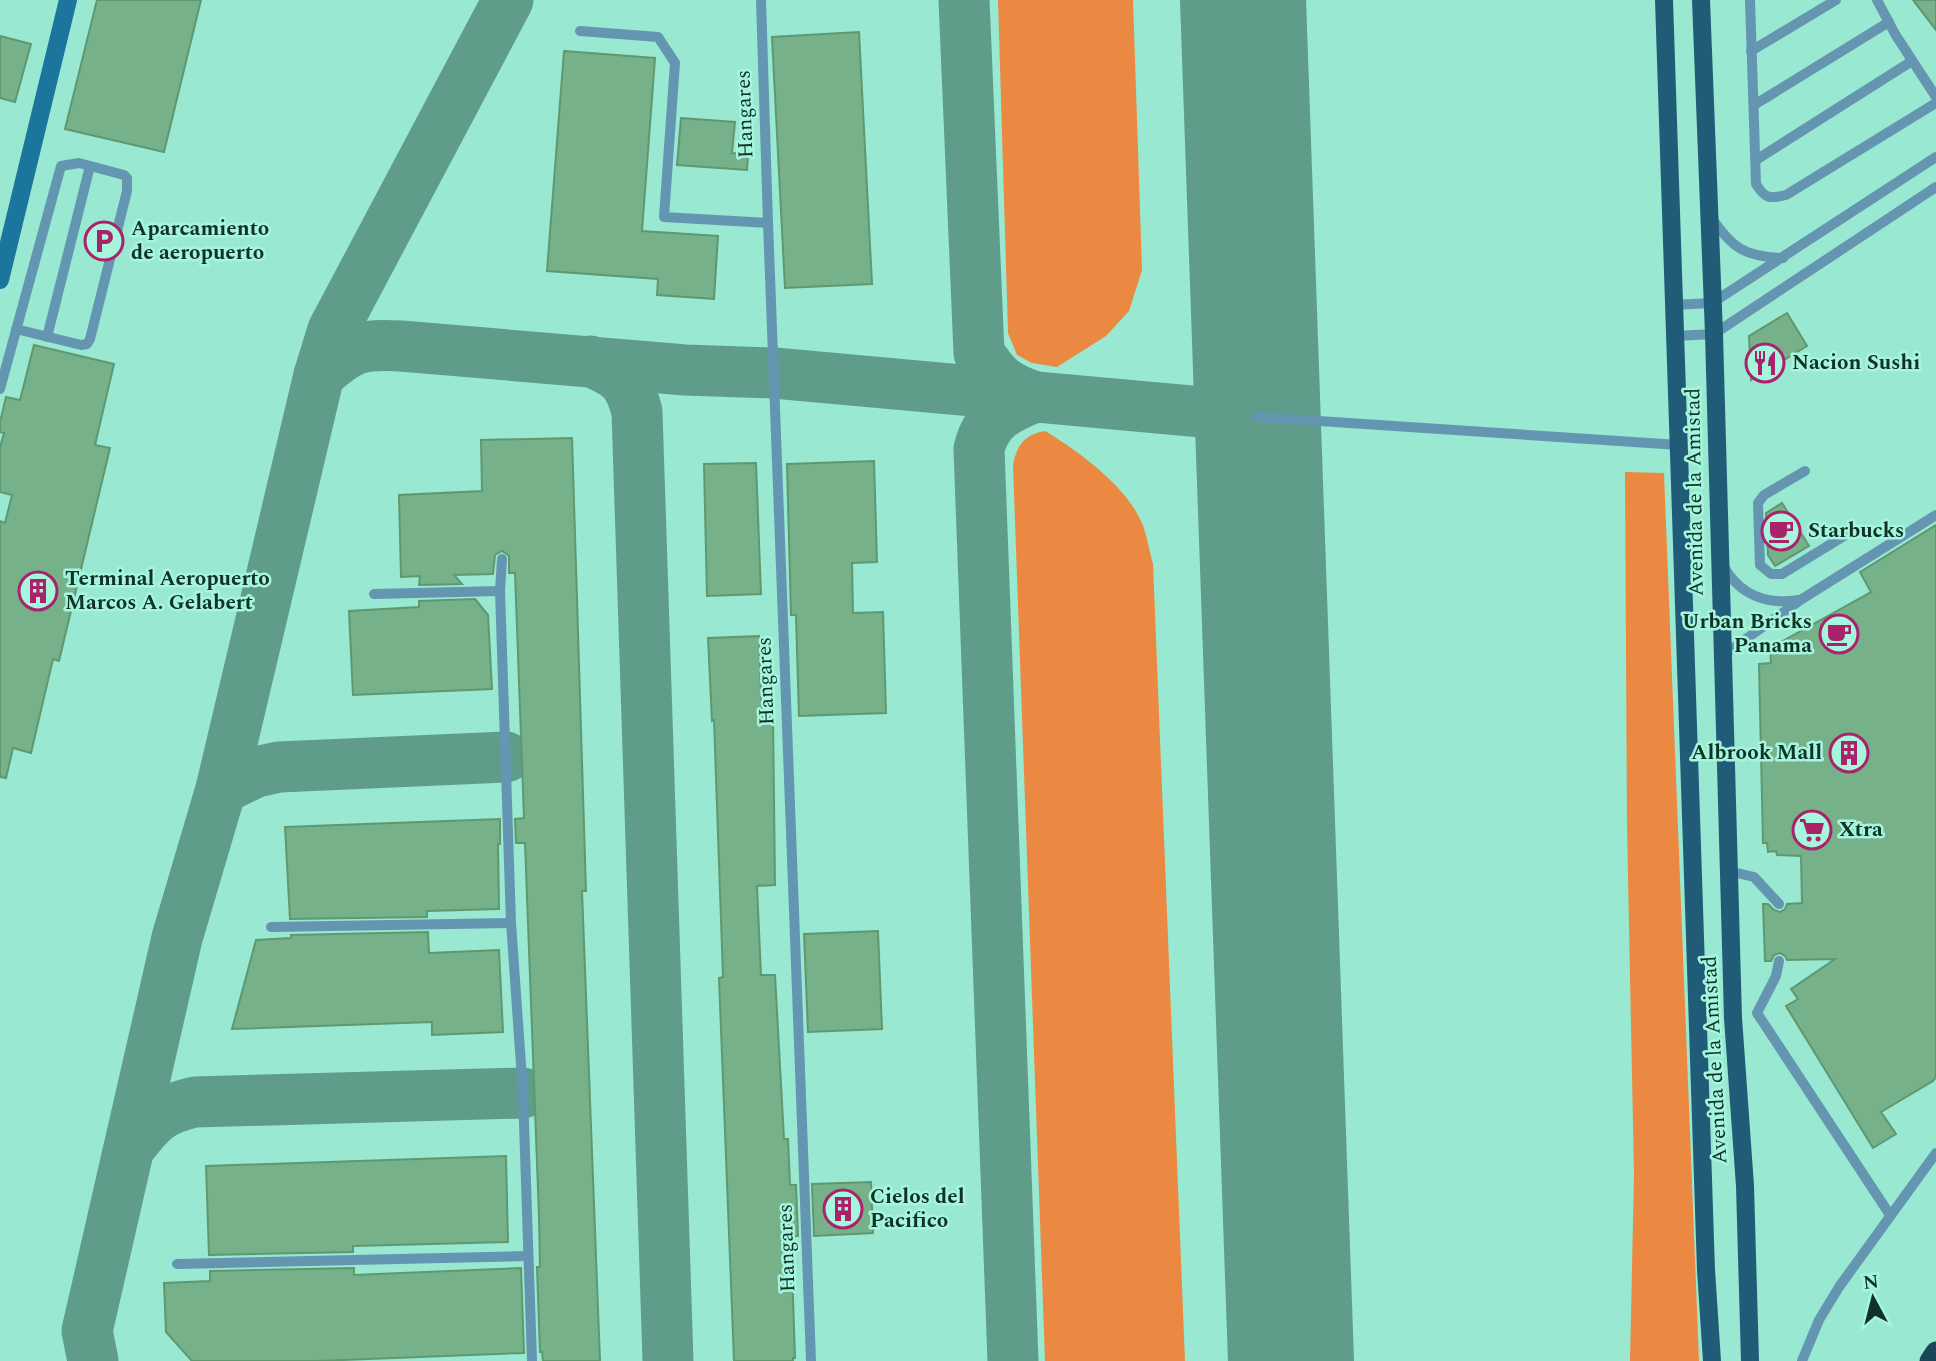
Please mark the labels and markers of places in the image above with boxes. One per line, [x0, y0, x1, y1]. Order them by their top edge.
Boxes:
place label: Aparcamiento de aeropuerto [131, 213, 269, 269]
parking icon: Aparcamiento de aeropuerto [83, 220, 125, 262]
restaurant icon: Nacion Sushi [1744, 342, 1786, 384]
place label: Nacion Sushi [1792, 347, 1920, 379]
cafe icon: Starbucks [1760, 510, 1802, 552]
place label: Starbucks [1808, 515, 1904, 547]
place label: Terminal Aeropuerto Marcos A. Gelabert [65, 563, 270, 619]
building icon: Terminal Aeropuerto Marcos A. Gelabert [17, 570, 59, 612]
place label: Urban Bricks Panama [1682, 606, 1812, 662]
cafe icon: Urban Bricks Panama [1818, 613, 1860, 655]
building icon: Albrook Mall [1828, 732, 1870, 774]
place label: Albrook Mall [1691, 737, 1822, 769]
supermarket icon: Xtra [1791, 809, 1833, 851]
place label: Xtra [1839, 814, 1883, 846]
place label: Cielos del Pacifico [870, 1181, 965, 1237]
building icon: Cielos del Pacifico [822, 1188, 864, 1230]

